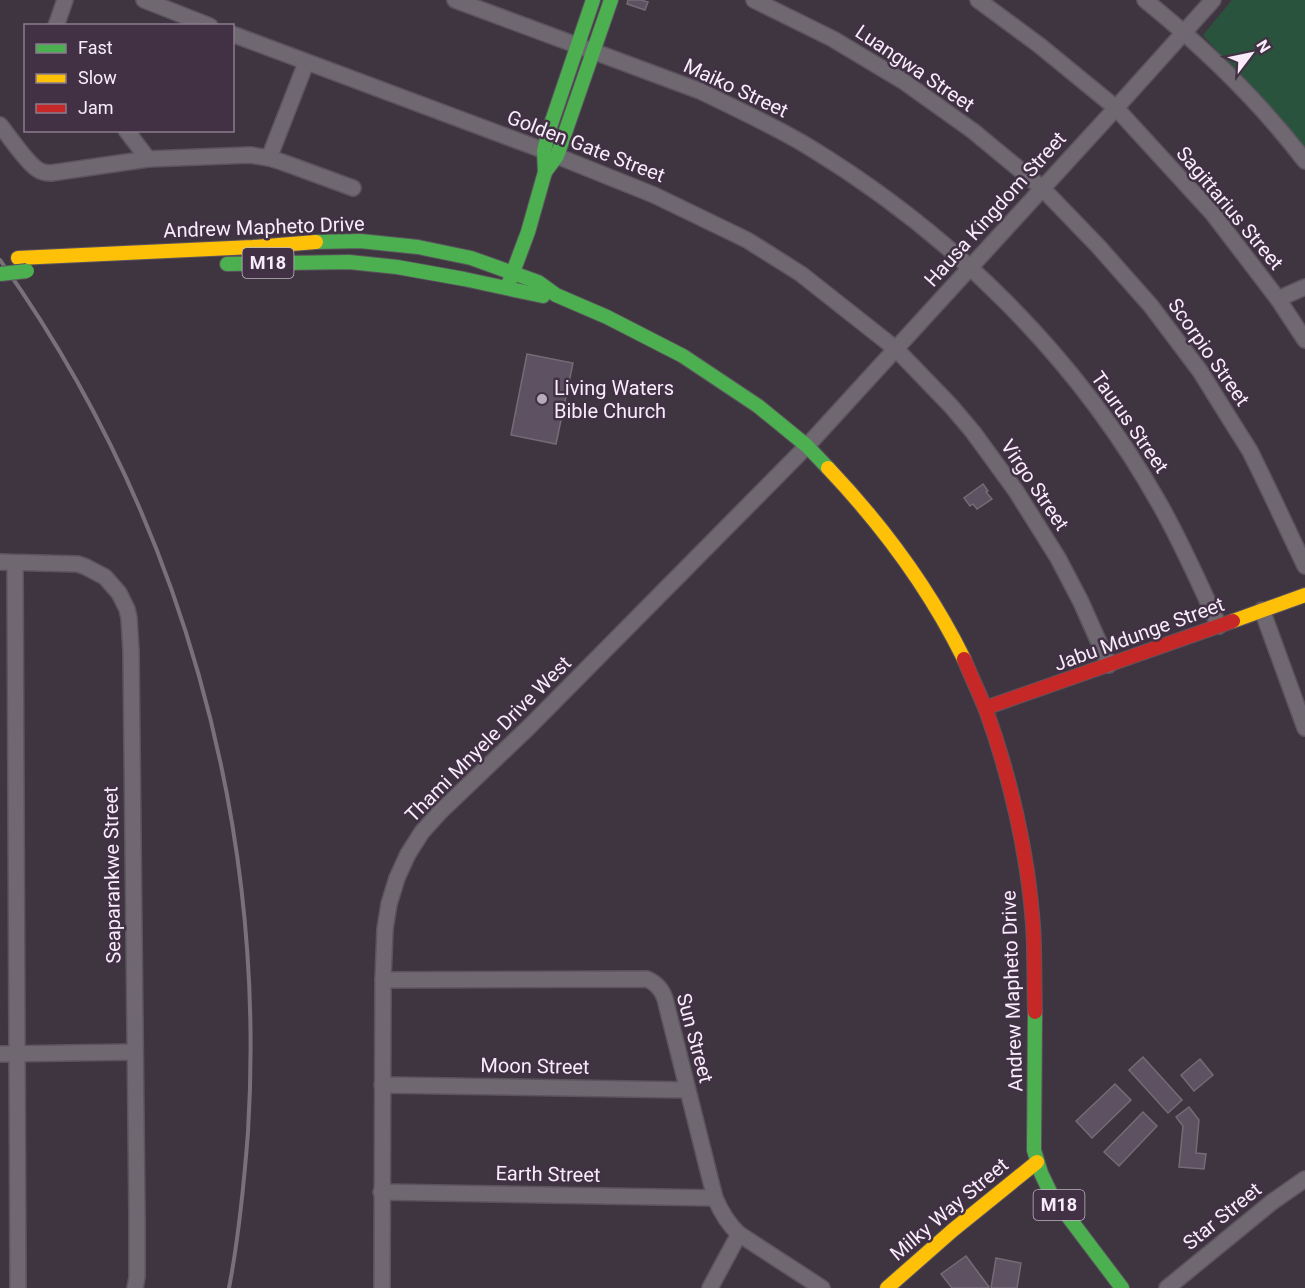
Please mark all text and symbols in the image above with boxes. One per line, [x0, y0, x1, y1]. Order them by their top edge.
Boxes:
street label: Luangwa Street [851, 19, 979, 117]
legend [24, 24, 234, 132]
north arrow [1221, 24, 1281, 84]
text: N [1252, 36, 1274, 56]
text: Fast [78, 37, 113, 58]
street label: Maiko Street [680, 53, 792, 123]
text: Slow [78, 67, 117, 88]
text: Jam [78, 97, 114, 118]
street label: Golden Gate Street [504, 105, 668, 187]
street label: Hausa Kingdom Street [919, 127, 1071, 291]
street label: Sagittarius Street [1171, 141, 1289, 275]
street label: Andrew Mapheto Drive [163, 211, 365, 243]
road number: M18 [242, 248, 294, 278]
street label: Scorpio Street [1163, 294, 1255, 410]
street label: Taurus Street [1086, 367, 1174, 477]
place label: Living Waters Bible Church [554, 376, 674, 423]
marker: Living Waters Bible Church [535, 392, 549, 406]
street label: Virgo Street [996, 435, 1074, 535]
street label: Jabu Mdunge Street [1051, 592, 1227, 676]
street label: Thami Mnyele Drive West [400, 651, 576, 827]
street label: Seaparankwe Street [98, 786, 126, 964]
street label: Andrew Mapheto Drive [996, 890, 1028, 1092]
street label: Sun Street [672, 991, 718, 1085]
street label: Moon Street [480, 1053, 590, 1079]
street label: Milky Way Street [885, 1153, 1013, 1265]
street label: Earth Street [495, 1161, 601, 1187]
street label: Star Street [1178, 1177, 1266, 1255]
road number: M18 [1034, 1190, 1084, 1220]

